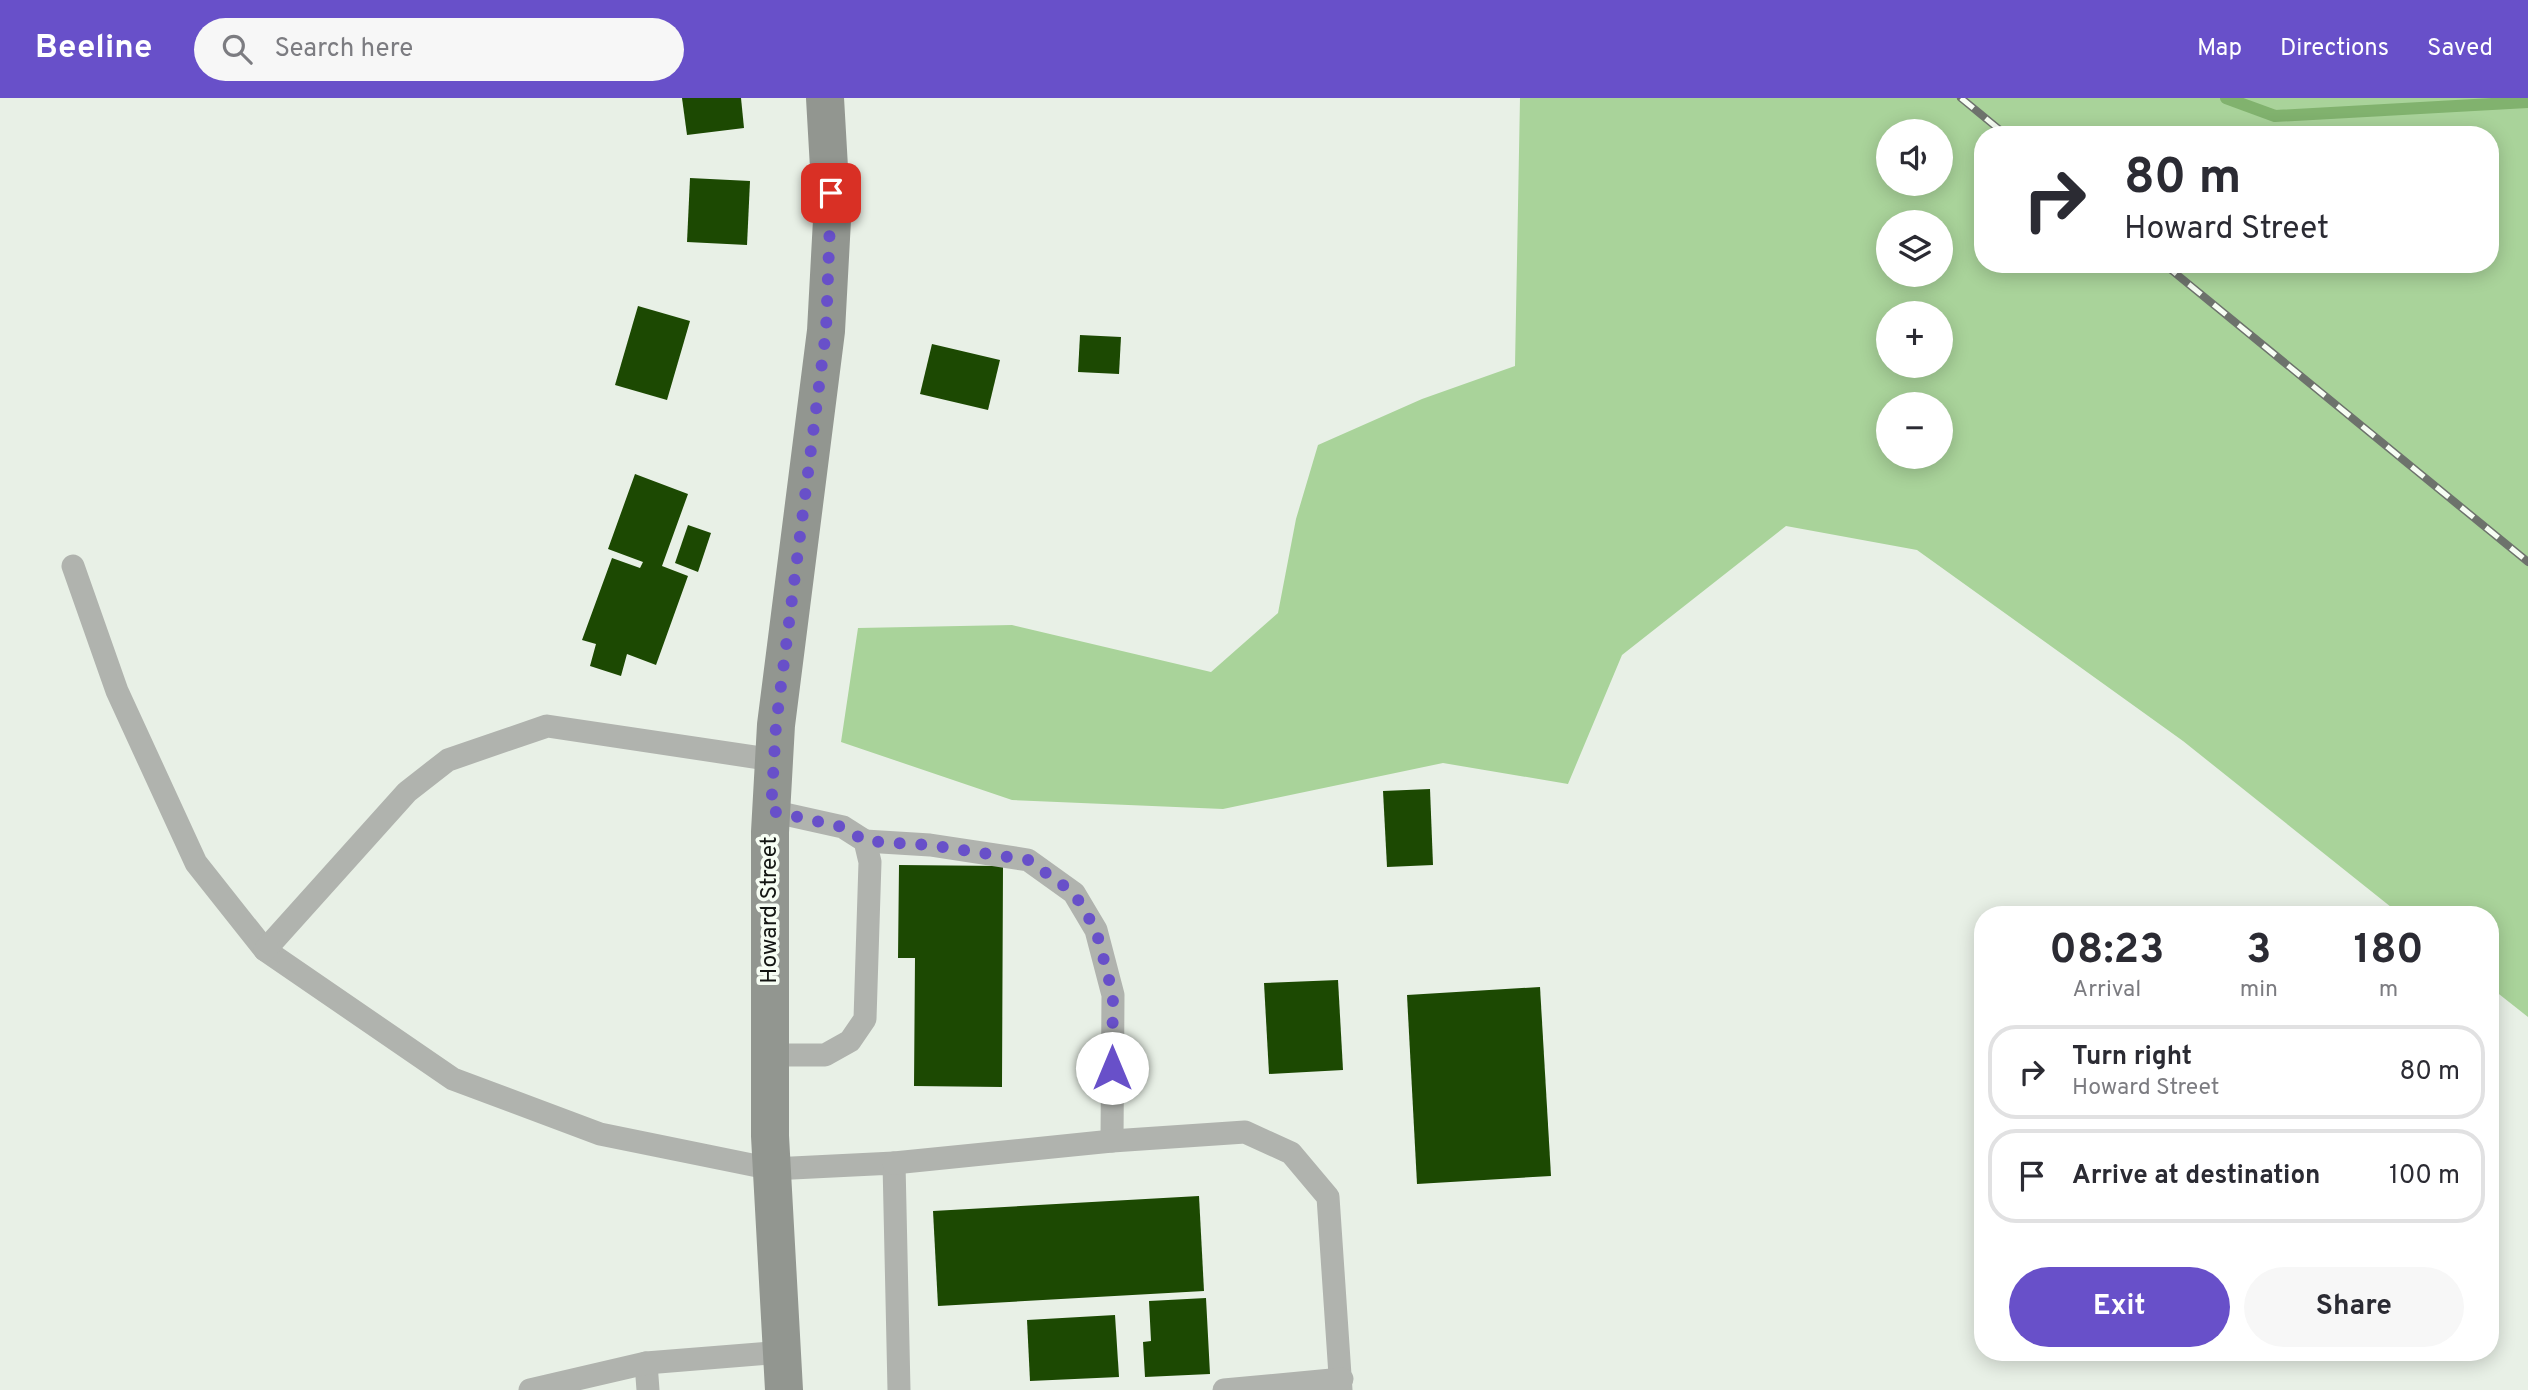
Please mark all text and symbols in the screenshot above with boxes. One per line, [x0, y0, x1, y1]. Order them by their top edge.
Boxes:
search box [194, 18, 684, 81]
text: Beeline [35, 28, 152, 70]
icon: search [218, 30, 256, 68]
text: Search here [274, 33, 413, 66]
text: Map [2197, 34, 2242, 64]
text: Directions [2280, 34, 2389, 64]
text: Saved [2427, 34, 2493, 64]
map controls [1876, 119, 1953, 469]
button: sound [1876, 119, 1953, 196]
text: 80 m [2124, 149, 2241, 211]
icon: right [2009, 154, 2100, 245]
pin [801, 163, 861, 223]
icon: arrive [812, 174, 850, 212]
button: layers [1876, 210, 1953, 287]
text: Howard Street [2124, 210, 2329, 250]
button: + [1876, 301, 1953, 378]
button: − [1876, 392, 1953, 469]
street label: Howard Street [756, 836, 785, 984]
text: 08:23 [2049, 925, 2164, 978]
text: 3 [2246, 925, 2272, 978]
text: 180 [2353, 925, 2424, 978]
text: Arrival [2073, 976, 2141, 1005]
text: min [2240, 976, 2278, 1005]
text: m [2379, 976, 2398, 1005]
position arrow [1075, 1031, 1149, 1105]
text: Turn right [2072, 1041, 2192, 1074]
icon: right [2013, 1053, 2051, 1091]
text: 80 m [2400, 1056, 2460, 1089]
text: Howard Street [2072, 1074, 2219, 1103]
icon: arrive [2013, 1157, 2051, 1195]
text: Arrive at destination [2072, 1160, 2320, 1193]
text: 100 m [2389, 1160, 2460, 1193]
button: Exit [2009, 1267, 2230, 1347]
button: Share [2244, 1267, 2464, 1347]

